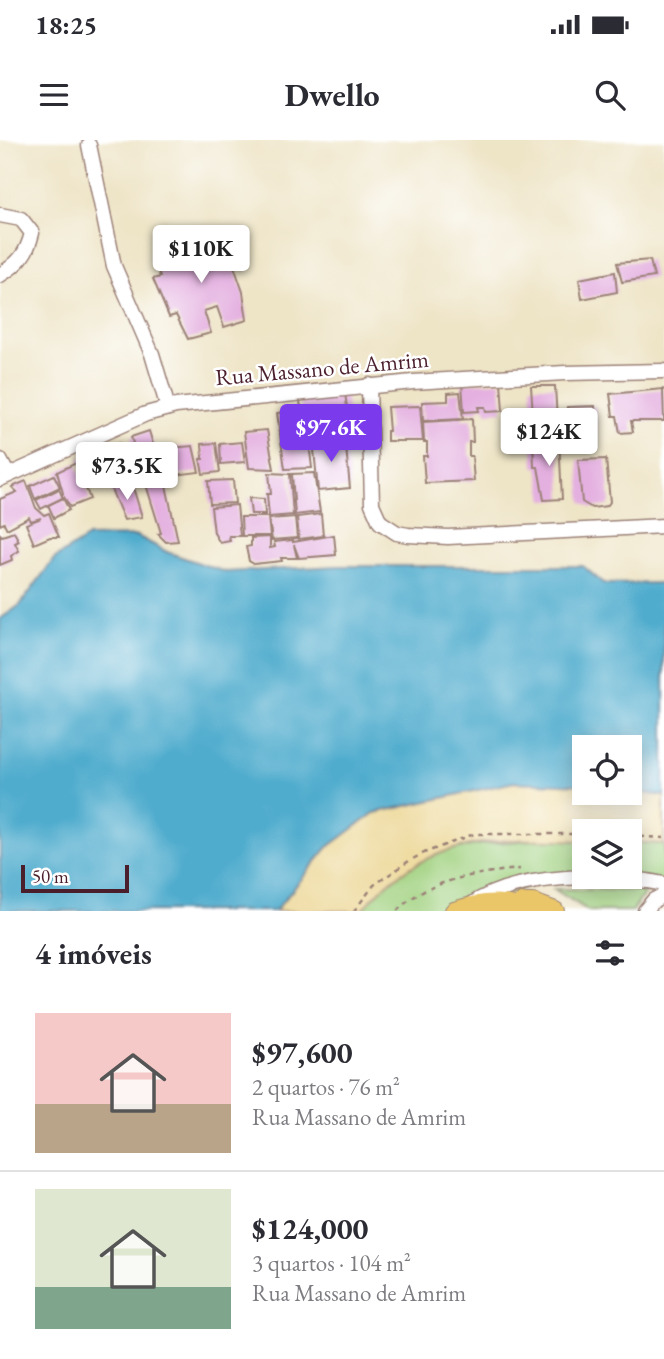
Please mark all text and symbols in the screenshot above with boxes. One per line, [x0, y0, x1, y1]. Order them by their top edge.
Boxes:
text: 18:25 [35, 8, 97, 42]
text: Dwello [284, 74, 380, 116]
icon: menu [35, 76, 73, 114]
icon: search [591, 76, 629, 114]
pin: $110K [152, 226, 250, 285]
text: $110K [169, 233, 233, 263]
street label: Rua Massano de Amrim [214, 344, 430, 392]
pin: $97.6K [274, 404, 388, 464]
pin: $124K [500, 408, 598, 468]
text: $97.6K [296, 412, 366, 442]
text: $124K [517, 416, 581, 446]
pin: $73.5K [70, 442, 184, 502]
text: $73.5K [92, 450, 162, 480]
map controls [572, 735, 642, 889]
button: locate [572, 735, 642, 805]
button: layers [572, 819, 642, 889]
scale bar [21, 862, 130, 894]
text: 50 m [32, 864, 69, 889]
text: 4 imóveis [35, 934, 152, 973]
icon: filters [591, 934, 629, 972]
text: $97,600 [252, 1033, 353, 1072]
icon: home [91, 1041, 175, 1125]
text: 2 quartos · 76 m² [252, 1072, 400, 1102]
text: Rua Massano de Amrim [252, 1102, 466, 1132]
text: $124,000 [252, 1209, 368, 1248]
icon: home [91, 1217, 175, 1301]
text: 3 quartos · 104 m² [252, 1248, 411, 1278]
text: Rua Massano de Amrim [252, 1278, 466, 1308]

